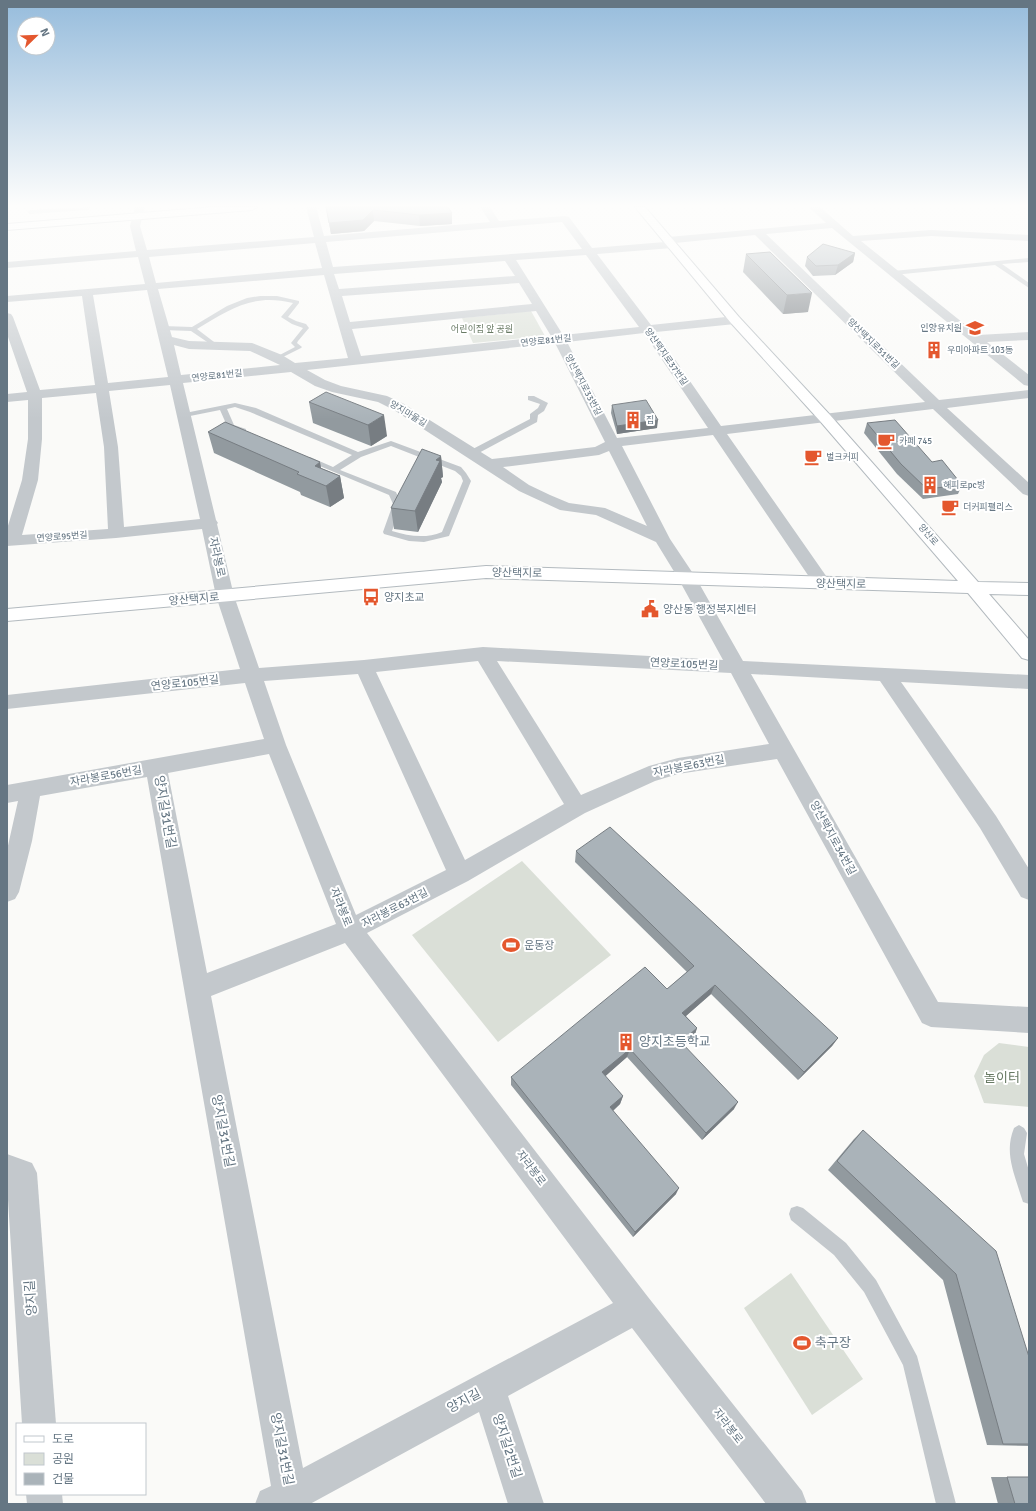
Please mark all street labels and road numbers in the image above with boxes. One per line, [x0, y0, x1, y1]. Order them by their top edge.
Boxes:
street label: 양산택지로51번길 [845, 317, 901, 371]
street label: 양산택지로37번길 [642, 326, 690, 388]
street label: 연양로81번길 [520, 333, 572, 349]
street label: 양산택지로33번길 [562, 353, 604, 417]
street label: 연양로81번길 [191, 368, 243, 384]
street label: 양지마을길 [387, 399, 429, 429]
street label: 양산로 [916, 522, 940, 548]
street label: 연양로95번길 [36, 530, 88, 544]
street label: 자라봉로 [206, 536, 228, 578]
street label: 양산택지로 [492, 566, 542, 580]
street label: 양산택지로 [816, 577, 866, 591]
street label: 양산택지로 [168, 590, 220, 608]
street label: 연양로105번길 [649, 656, 719, 672]
street label: 연양로105번길 [150, 673, 220, 693]
street label: 자라봉로63번길 [652, 753, 726, 779]
street label: 자라봉로56번길 [69, 763, 143, 789]
street label: 양지길31번길 [151, 774, 179, 850]
street label: 양산택지로34번길 [807, 799, 859, 877]
street label: 자라봉로 [327, 886, 355, 928]
street label: 자라봉로63번길 [360, 886, 430, 930]
street label: 양지길31번길 [208, 1093, 238, 1169]
street label: 자라봉로 [514, 1148, 548, 1188]
street label: 양지길 [22, 1280, 40, 1316]
street label: 양지길 [444, 1386, 484, 1416]
street label: 자라봉로 [710, 1406, 746, 1446]
street label: 양지길31번길 [267, 1411, 297, 1487]
street label: 양지길2번길 [489, 1412, 525, 1480]

